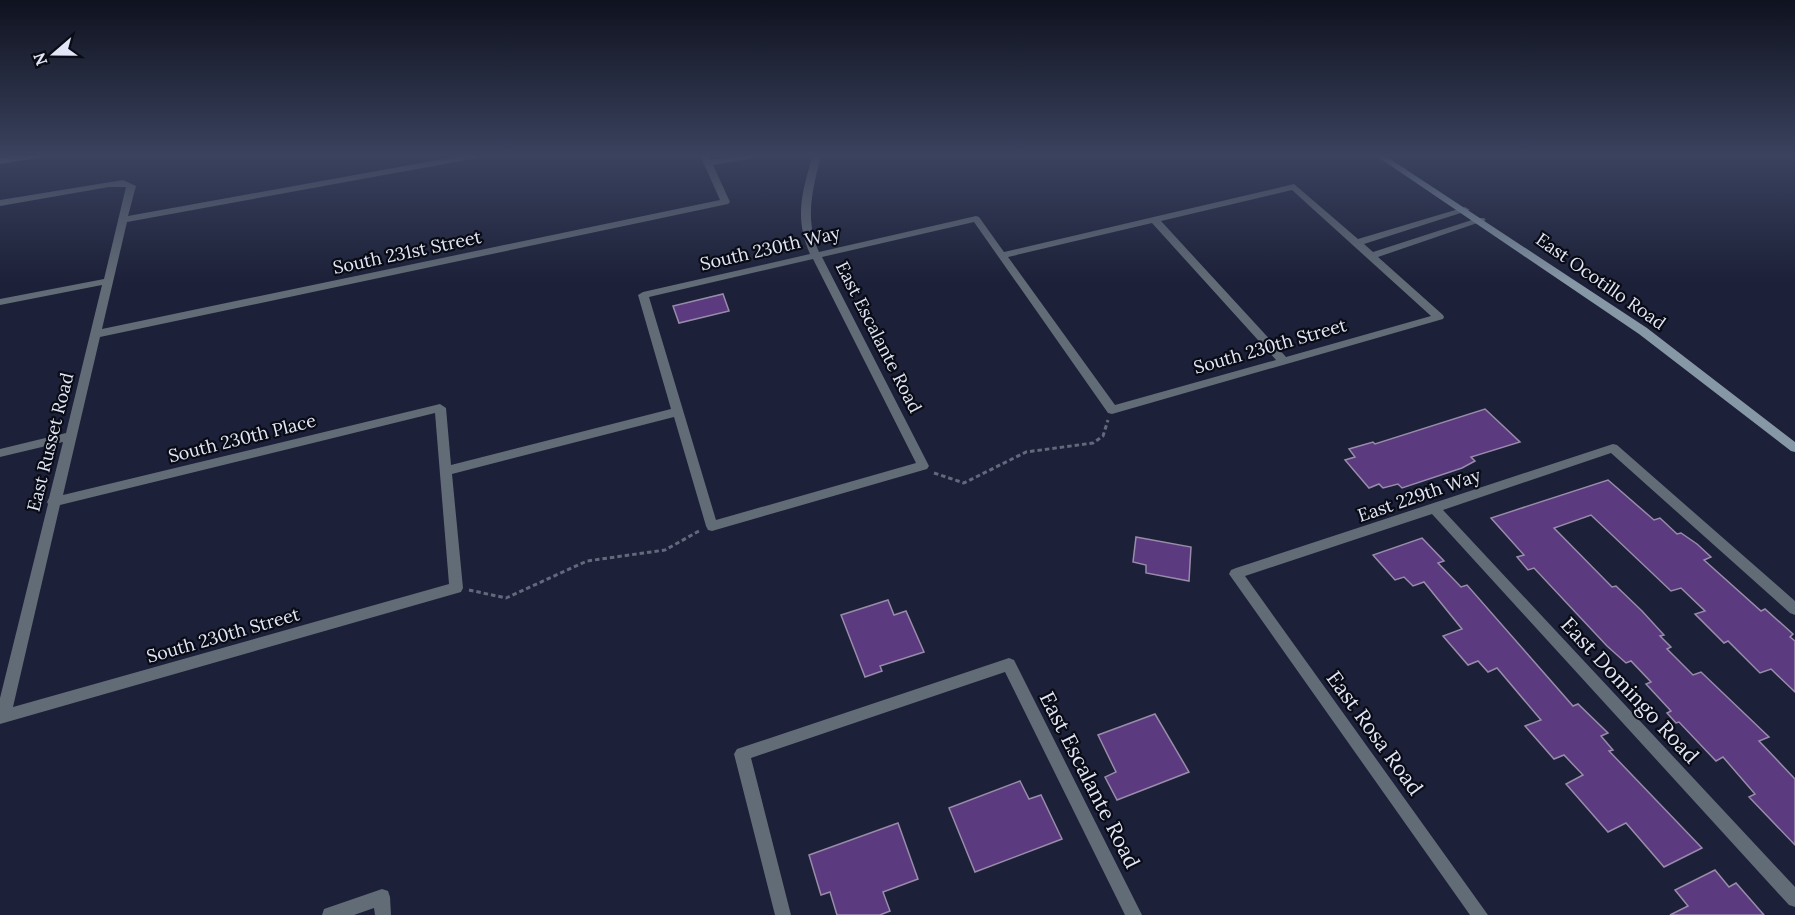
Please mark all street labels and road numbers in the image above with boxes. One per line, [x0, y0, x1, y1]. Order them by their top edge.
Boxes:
street label: South 230th Way [698, 221, 843, 275]
street label: South 231st Street [331, 225, 483, 279]
street label: East Ocotillo Road [1532, 228, 1671, 335]
street label: East Escalante Road [831, 257, 927, 417]
street label: South 230th Street [1191, 313, 1349, 379]
street label: East Russet Road [22, 370, 78, 514]
street label: South 230th Place [166, 408, 318, 467]
street label: East 229th Way [1354, 463, 1484, 527]
street label: South 230th Street [144, 602, 302, 668]
street label: East Domingo Road [1555, 611, 1705, 769]
street label: East Rosa Road [1321, 665, 1429, 801]
street label: East Escalante Road [1034, 687, 1146, 873]

